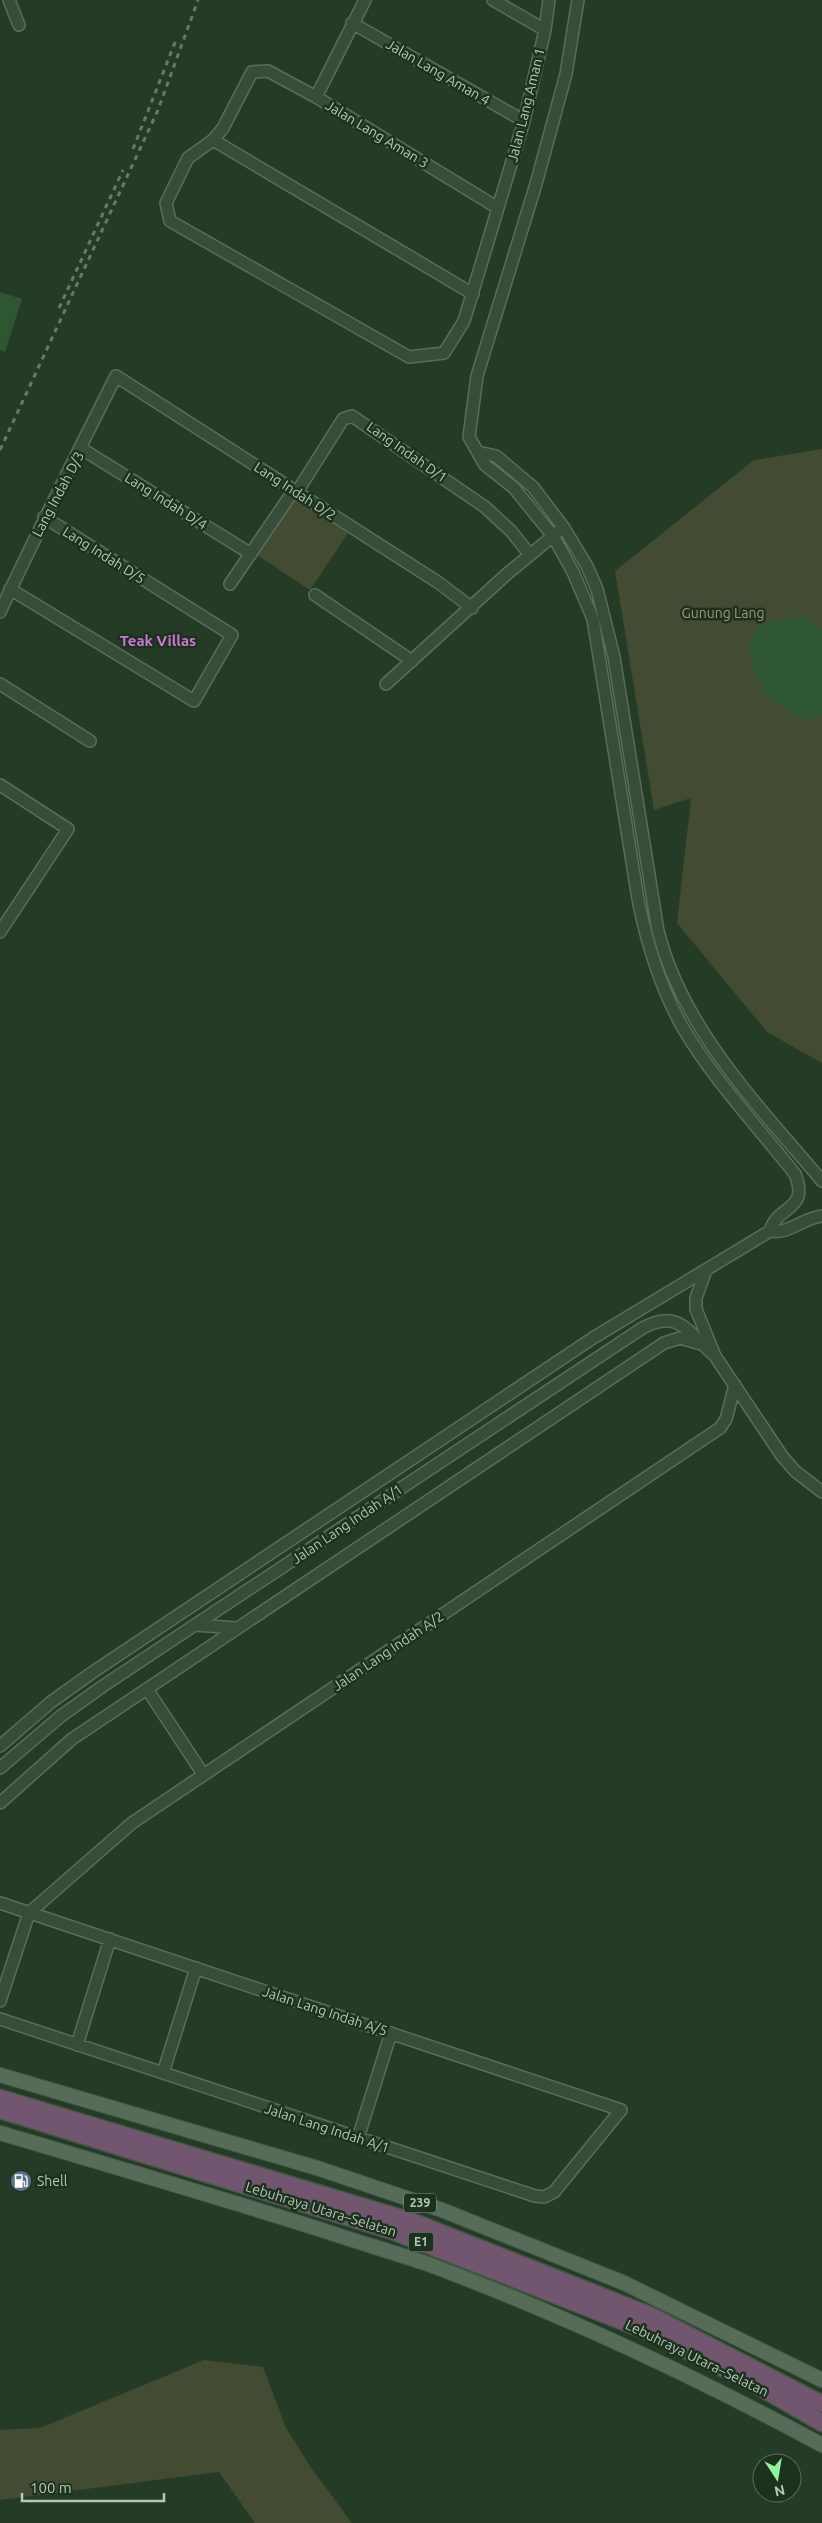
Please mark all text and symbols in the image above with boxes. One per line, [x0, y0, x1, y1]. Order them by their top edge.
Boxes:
street label: Jalan Lang Aman 4 [383, 36, 493, 108]
street label: Jalan Lang Aman 1 [504, 46, 548, 164]
street label: Jalan Lang Aman 3 [323, 97, 431, 171]
street label: Lang Indah D/1 [364, 418, 450, 486]
street label: Lang Indah D/3 [29, 449, 87, 539]
street label: Lang Indah D/2 [251, 459, 339, 523]
street label: Lang Indah D/4 [122, 469, 210, 533]
street label: Lang Indah D/5 [60, 523, 148, 587]
park label: Gunung Lang [682, 605, 764, 621]
district label: Teak Villas [120, 632, 196, 649]
street label: Jalan Lang Indah A/1 [289, 1481, 405, 1567]
street label: Jalan Lang Indah A/2 [330, 1608, 446, 1694]
street label: Jalan Lang Indah A/5 [261, 1983, 389, 2039]
street label: Jalan Lang Indah A/1 [263, 2100, 391, 2156]
fuel station icon: Shell [9, 2169, 33, 2193]
place label: Shell [37, 2173, 68, 2189]
street label: Lebuhraya Utara–Selatan [244, 2178, 398, 2240]
road number: 239 [404, 2194, 436, 2212]
road number: E1 [408, 2232, 434, 2252]
street label: Lebuhraya Utara–Selatan [623, 2316, 771, 2400]
north arrow [752, 2453, 802, 2503]
scale bar [22, 2470, 165, 2502]
text: 100 m [30, 2479, 72, 2496]
text: N [773, 2482, 786, 2500]

